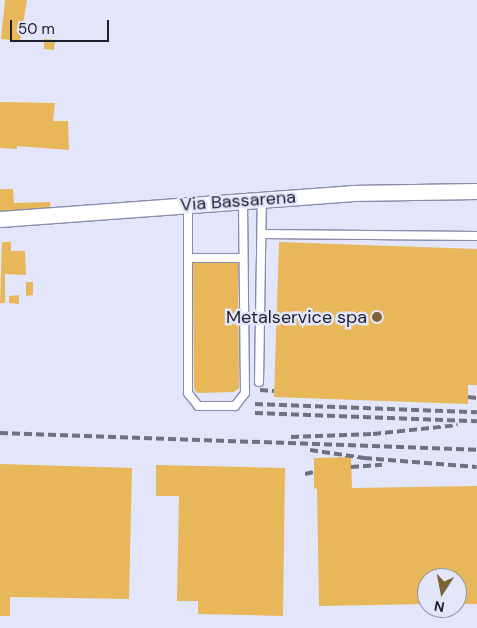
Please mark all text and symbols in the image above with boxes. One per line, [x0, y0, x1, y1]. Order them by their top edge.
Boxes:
scale bar [12, 10, 111, 42]
text: 50 m [18, 19, 55, 39]
street label: Via Bassarena [179, 186, 297, 216]
place label: Metalservice spa [226, 306, 367, 328]
marker: Metalservice spa [371, 311, 383, 323]
north arrow [417, 568, 467, 618]
text: N [433, 597, 446, 617]

